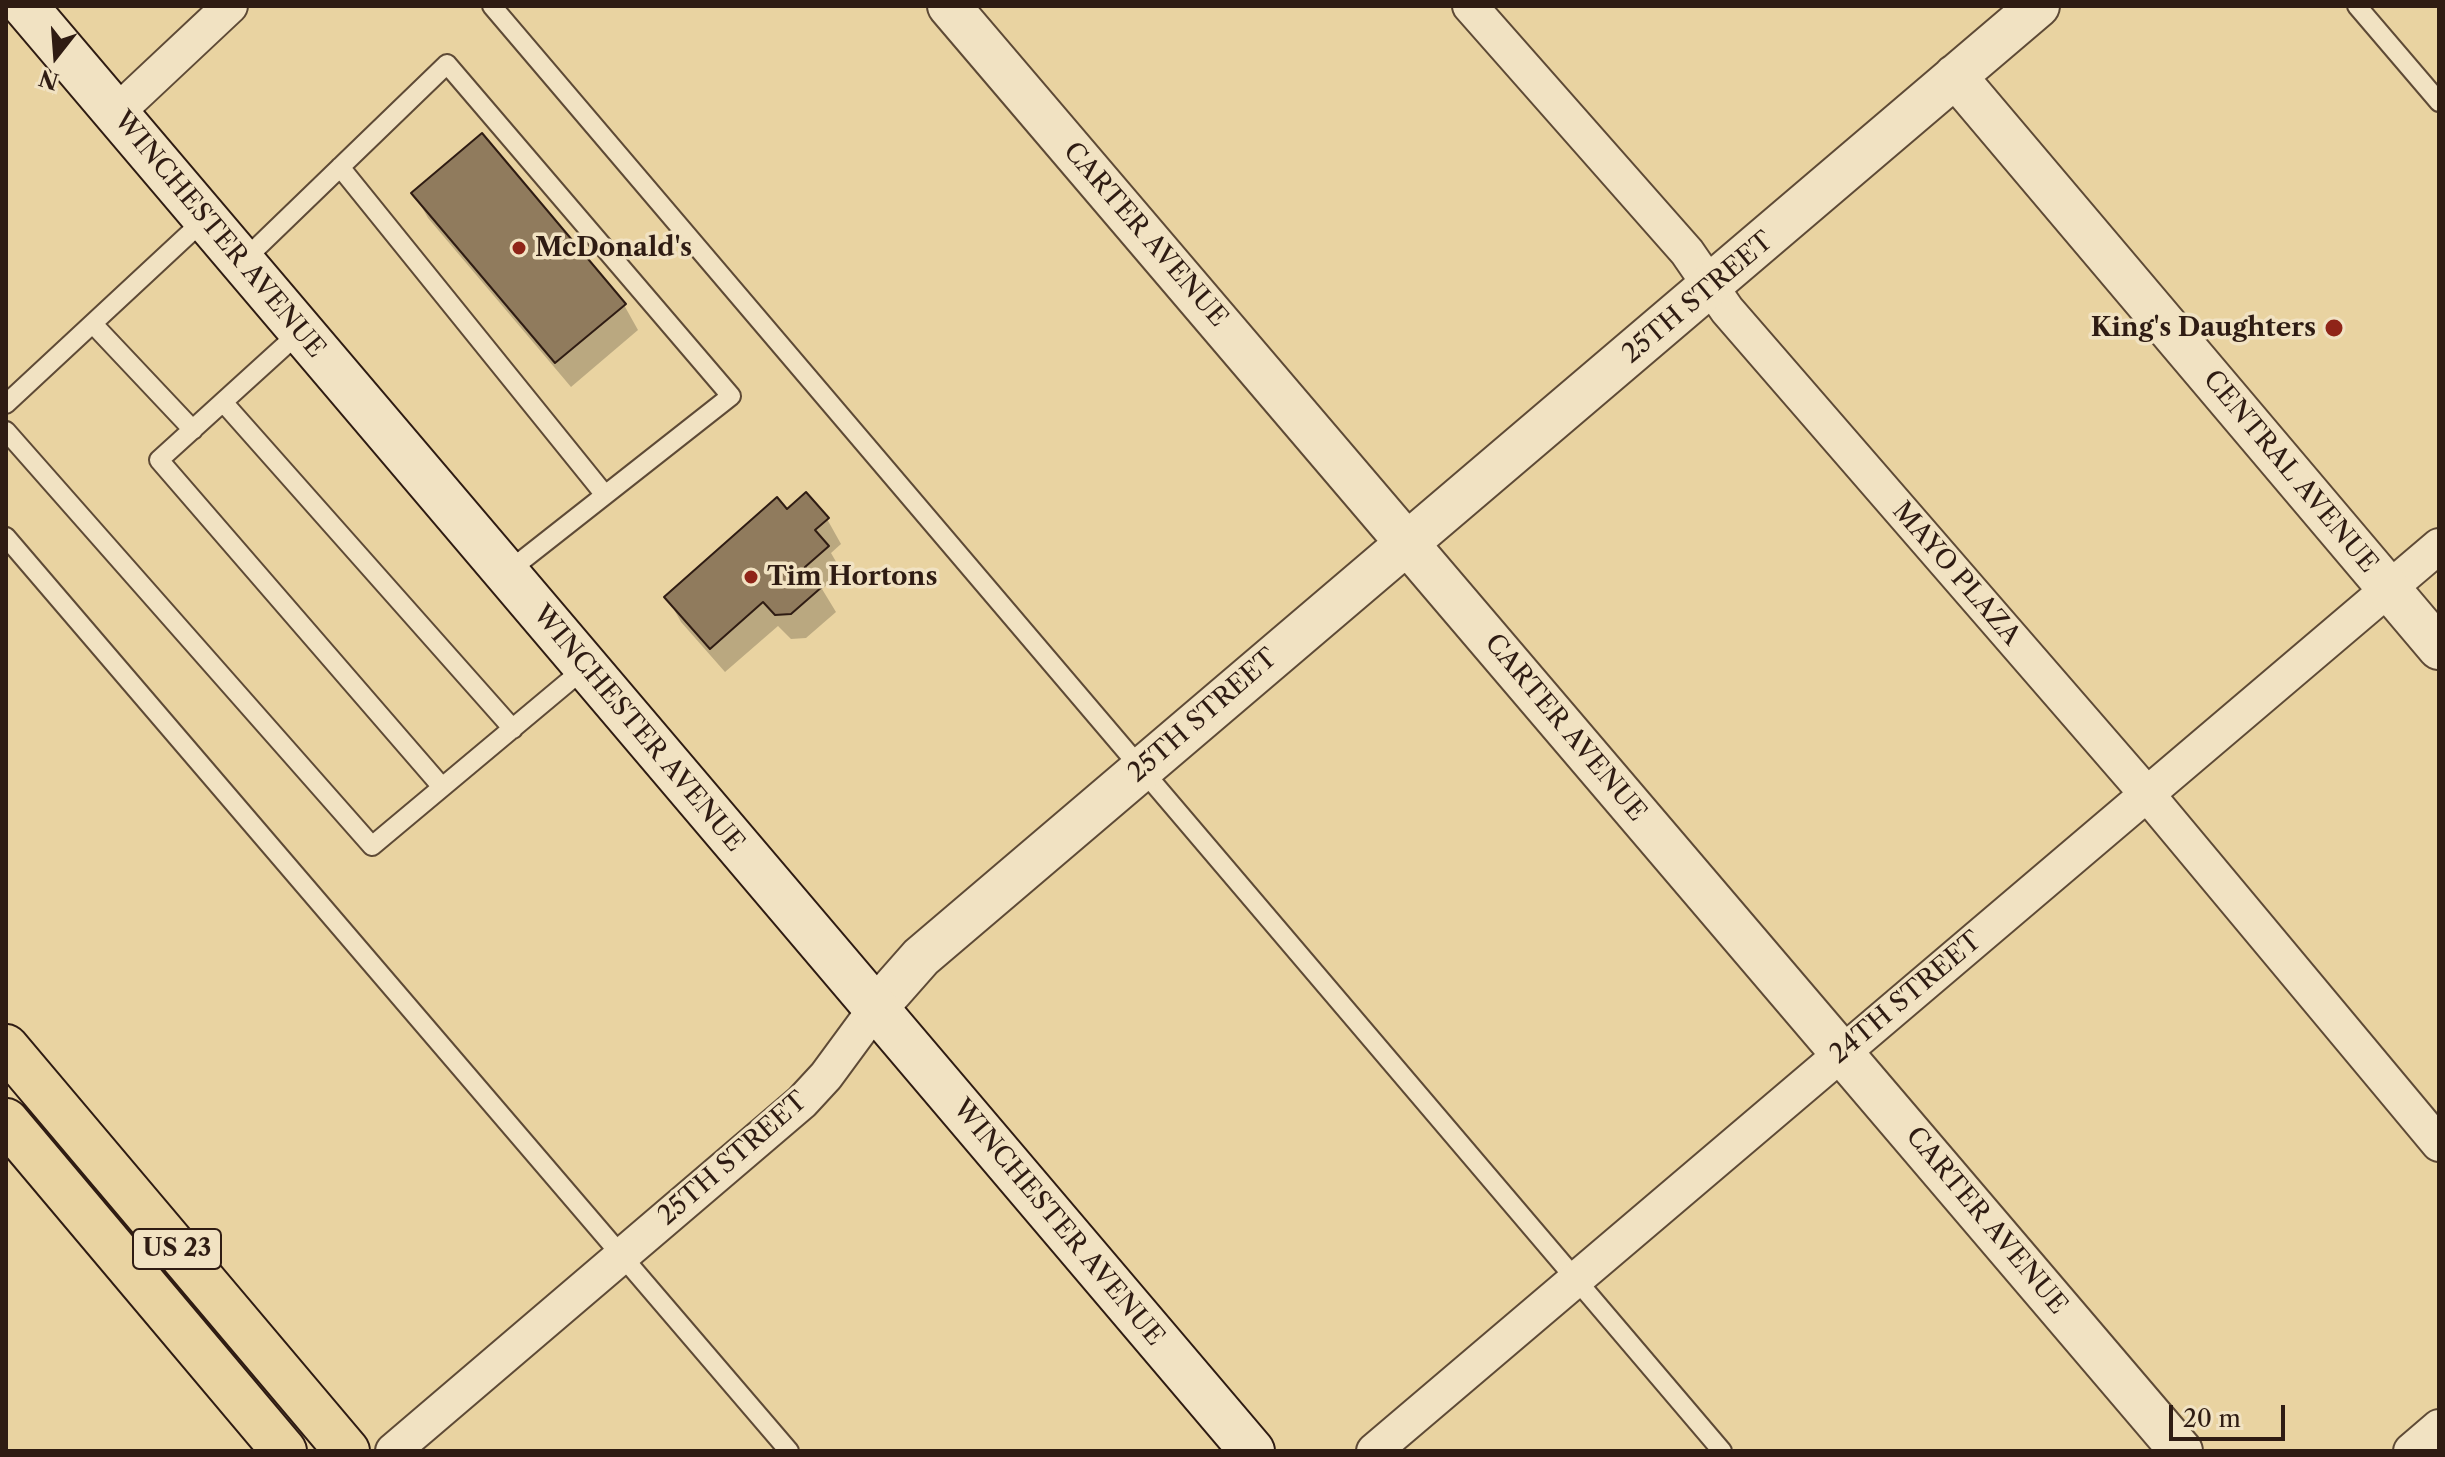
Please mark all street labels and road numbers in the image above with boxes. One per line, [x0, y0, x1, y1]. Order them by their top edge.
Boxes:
street label: WINCHESTER AVENUE [107, 105, 331, 365]
street label: CARTER AVENUE [1056, 136, 1234, 334]
street label: 25TH STREET [1616, 226, 1780, 370]
street label: CENTRAL AVENUE [2196, 365, 2384, 579]
street label: MAYO PLAZA [1885, 496, 2027, 652]
street label: WINCHESTER AVENUE [526, 599, 750, 859]
street label: CARTER AVENUE [1478, 628, 1652, 828]
street label: 25TH STREET [1122, 643, 1284, 789]
street label: 24TH STREET [1824, 926, 1988, 1070]
street label: 25TH STREET [652, 1086, 814, 1232]
street label: WINCHESTER AVENUE [946, 1093, 1170, 1353]
street label: CARTER AVENUE [1899, 1121, 2073, 1321]
road number: US 23 [133, 1229, 221, 1269]

